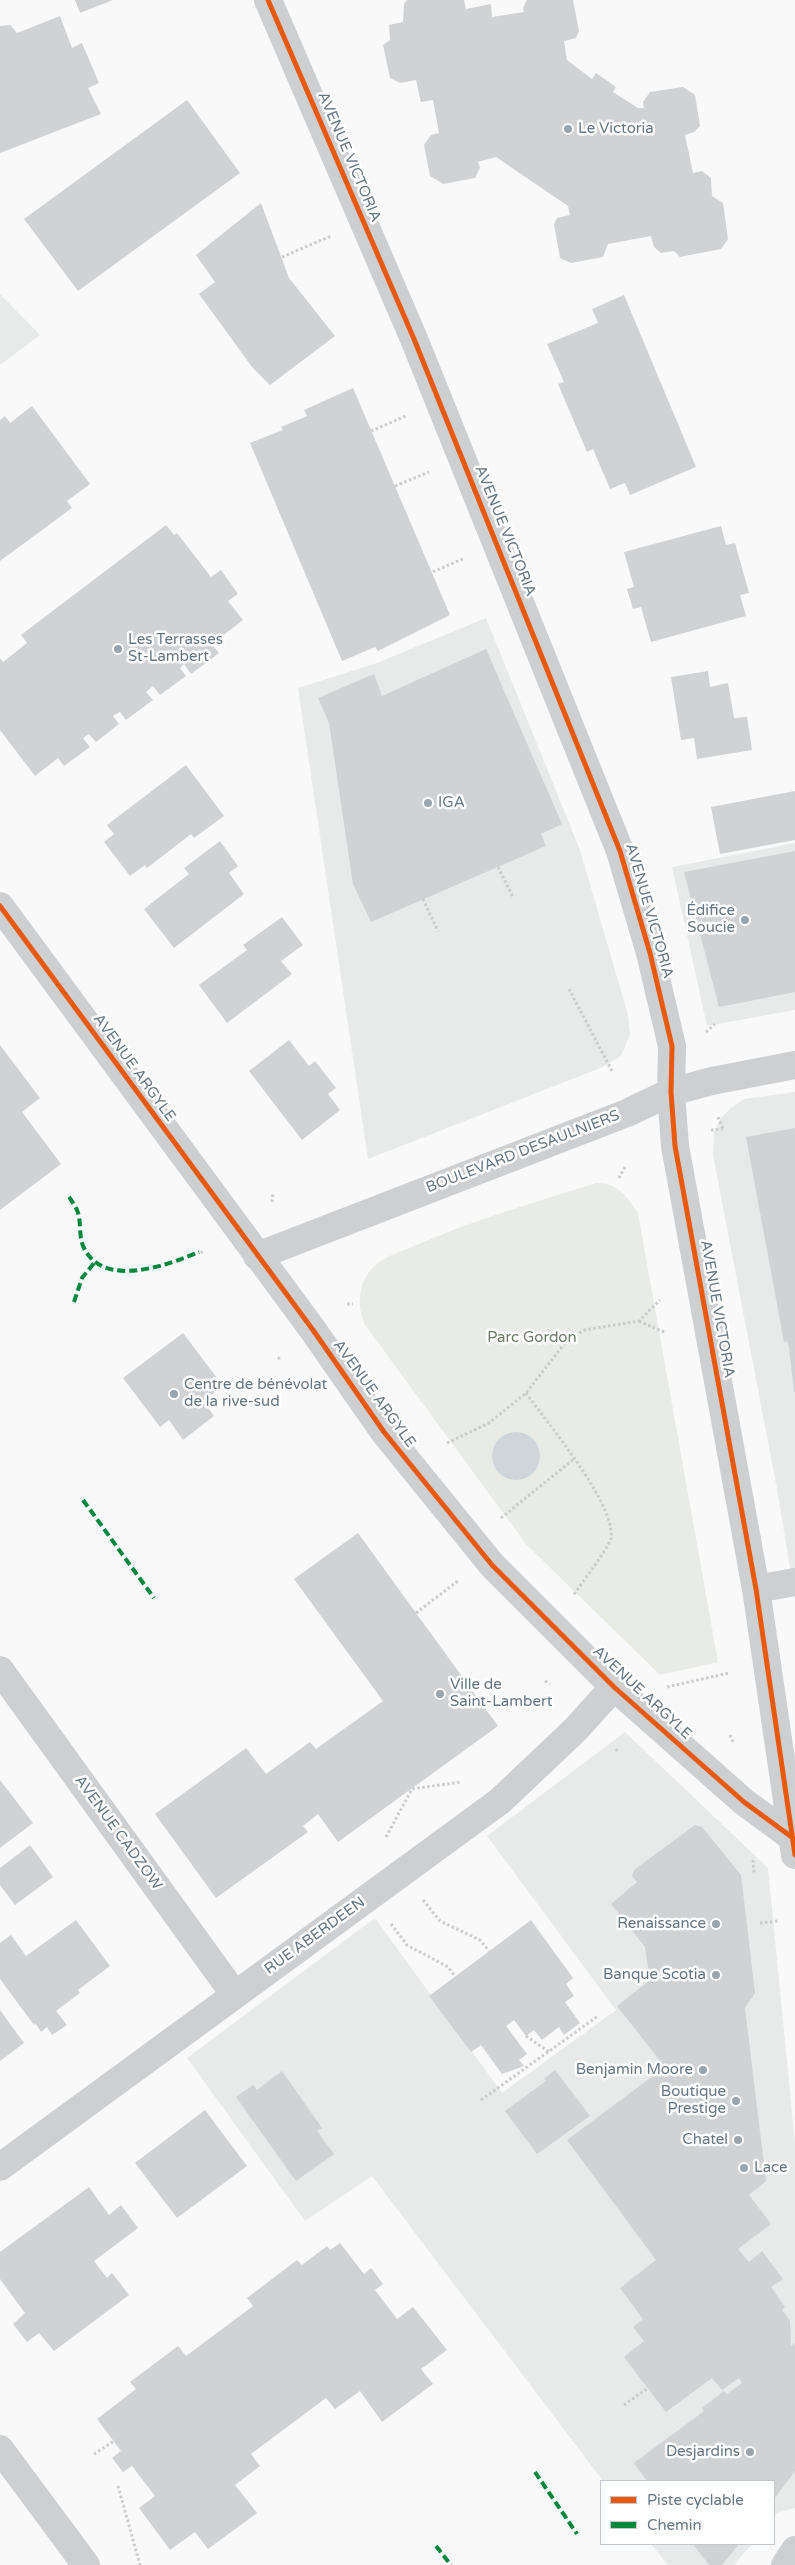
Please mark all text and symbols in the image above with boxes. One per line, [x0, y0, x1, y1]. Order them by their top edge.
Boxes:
street label: AVENUE VICTORIA [313, 89, 385, 225]
place label: Le Victoria [578, 120, 654, 138]
marker: Le Victoria [562, 123, 574, 135]
street label: AVENUE VICTORIA [471, 463, 539, 599]
place label: Les Terrasses St-Lambert [128, 631, 223, 666]
marker: Les Terrasses St-Lambert [112, 643, 124, 655]
place label: IGA [438, 794, 465, 812]
marker: IGA [422, 797, 434, 809]
street label: AVENUE VICTORIA [621, 841, 677, 981]
place label: Édifice Soucie [686, 902, 735, 937]
marker: Édifice Soucie [739, 914, 751, 926]
street label: AVENUE ARGYLE [89, 1011, 179, 1125]
street label: BOULEVARD DESAULNIERS [424, 1107, 622, 1197]
street label: AVENUE VICTORIA [696, 1239, 738, 1379]
park label: Parc Gordon [487, 1329, 577, 1347]
street label: AVENUE ARGYLE [329, 1337, 419, 1451]
place label: Centre de bénévolat de la rive-sud [184, 1376, 327, 1411]
marker: Centre de bénévolat de la rive-sud [168, 1388, 180, 1400]
street label: AVENUE ARGYLE [589, 1643, 695, 1743]
place label: Ville de Saint-Lambert [450, 1676, 552, 1711]
marker: Ville de Saint-Lambert [434, 1688, 446, 1700]
street label: AVENUE CADZOW [70, 1772, 166, 1894]
street label: RUE ABERDEEN [261, 1894, 369, 1978]
place label: Renaissance [617, 1915, 706, 1933]
marker: Renaissance [710, 1918, 722, 1930]
place label: Banque Scotia [603, 1966, 706, 1984]
marker: Banque Scotia [710, 1969, 722, 1981]
place label: Benjamin Moore [576, 2061, 693, 2079]
marker: Benjamin Moore [697, 2064, 709, 2076]
place label: Boutique Prestige [661, 2083, 726, 2118]
marker: Boutique Prestige [730, 2095, 742, 2107]
place label: Chatel [682, 2131, 728, 2149]
marker: Chatel [732, 2134, 744, 2146]
place label: Lace [754, 2159, 787, 2177]
marker: Lace [738, 2162, 750, 2174]
place label: Desjardins [666, 2443, 740, 2461]
marker: Desjardins [744, 2446, 756, 2458]
legend [600, 2480, 775, 2545]
text: Piste cyclable [647, 2491, 744, 2509]
text: Chemin [647, 2516, 702, 2534]

